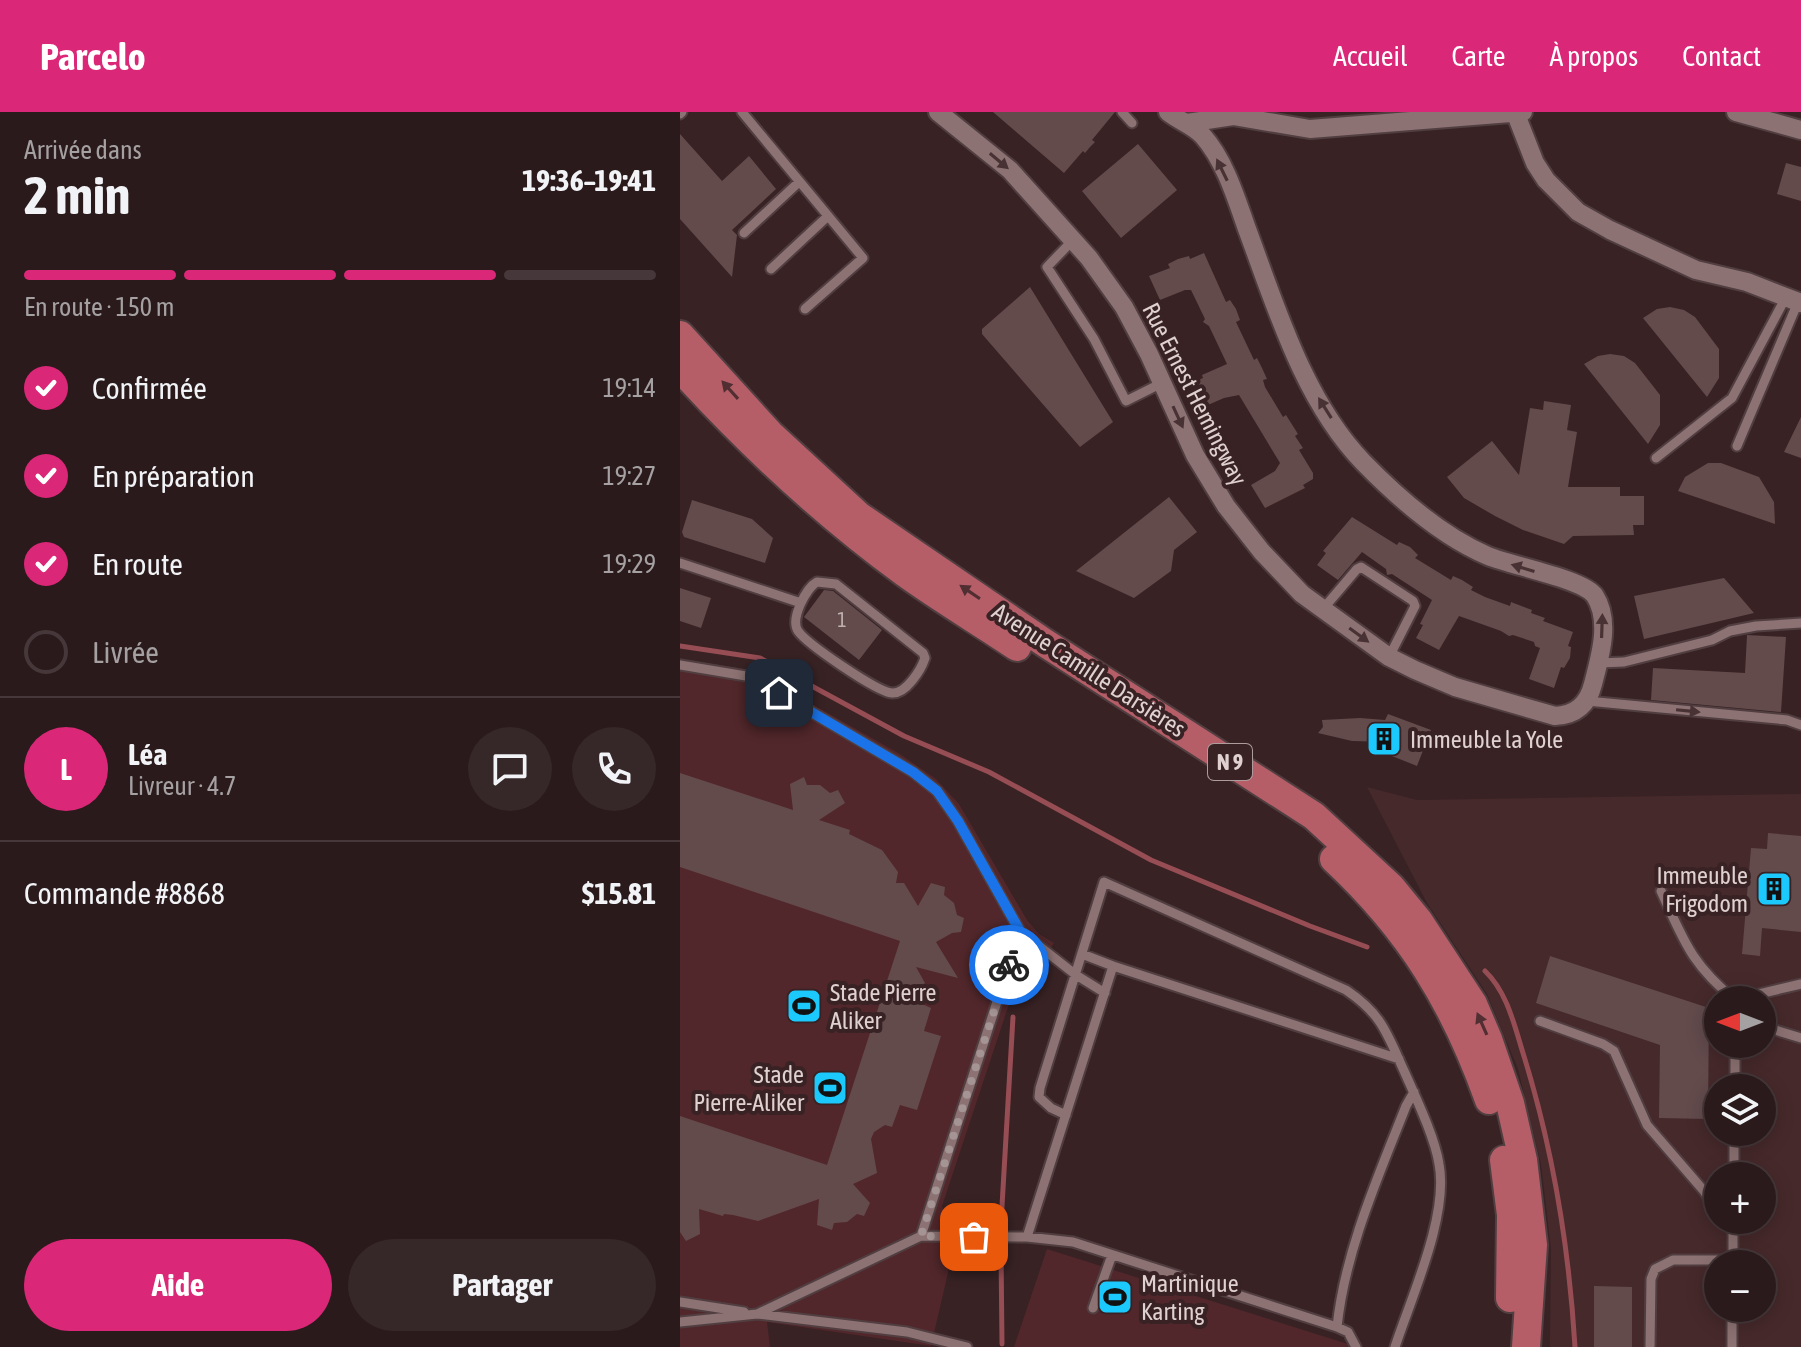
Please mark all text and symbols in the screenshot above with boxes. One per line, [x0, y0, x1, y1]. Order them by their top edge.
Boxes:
text: Parcelo [40, 35, 146, 78]
text: Accueil [1333, 40, 1407, 72]
text: Carte [1451, 40, 1506, 72]
text: À propos [1550, 40, 1638, 72]
text: Contact [1682, 40, 1761, 72]
text: Arrivée dans [24, 135, 142, 165]
one-way arrow [988, 152, 1009, 169]
one-way arrow [1216, 159, 1229, 182]
text: 19:36–19:41 [522, 163, 656, 197]
text: 2 min [24, 165, 130, 225]
text: En route · 150 m [24, 292, 174, 322]
street label: Rue Ernest Hemingway [1137, 298, 1253, 490]
icon: check [24, 366, 68, 410]
text: Confirmée [92, 371, 207, 405]
text: 19:14 [602, 373, 656, 403]
one-way arrow [721, 380, 739, 399]
one-way arrow [1318, 397, 1332, 419]
one-way arrow [1171, 406, 1185, 429]
icon: check [24, 454, 68, 498]
text: En préparation [92, 459, 255, 493]
text: 19:27 [602, 461, 656, 491]
icon: check [24, 542, 68, 586]
text: En route [92, 547, 183, 581]
text: 19:29 [602, 549, 656, 579]
one-way arrow [1510, 561, 1534, 574]
one-way arrow [960, 585, 981, 600]
street label: Avenue Camille Darsières [988, 598, 1190, 742]
house number: 1 [837, 608, 847, 631]
one-way arrow [1595, 612, 1608, 638]
one-way arrow [1349, 627, 1370, 642]
text: Livrée [92, 635, 159, 669]
pin [745, 659, 813, 727]
icon: home [757, 671, 801, 715]
one-way arrow [1676, 704, 1701, 717]
building icon: Immeuble la Yole [1365, 720, 1403, 758]
place label: Immeuble la Yole [1410, 726, 1563, 753]
button: chat [468, 727, 552, 811]
button: phone [572, 727, 656, 811]
text: Léa [128, 737, 167, 771]
road number: N 9 [1208, 744, 1252, 780]
text: L [60, 752, 72, 786]
text: Livreur · 4.7 [128, 771, 236, 801]
place label: Immeuble Frigodom [1656, 862, 1748, 917]
building icon: Immeuble Frigodom [1755, 870, 1793, 908]
text: Commande #8868 [24, 876, 225, 910]
text: $15.81 [582, 876, 656, 910]
courier [969, 925, 1049, 1005]
icon: bike [987, 943, 1031, 987]
place label: Stade Pierre Aliker [830, 979, 936, 1034]
north arrow [1704, 986, 1776, 1058]
map controls [1704, 986, 1776, 1322]
sports icon: Stade Pierre Aliker [785, 987, 823, 1025]
one-way arrow [1475, 1013, 1488, 1036]
place label: Stade Pierre-Aliker [694, 1061, 805, 1116]
sports icon: Stade Pierre-Aliker [811, 1069, 849, 1107]
button: layers [1704, 1074, 1776, 1146]
button: + [1704, 1162, 1776, 1234]
pin [940, 1203, 1008, 1271]
icon: bag [952, 1215, 996, 1259]
button: Aide [24, 1239, 332, 1331]
button: Partager [348, 1239, 656, 1331]
button: − [1704, 1250, 1776, 1322]
place label: Martinique Karting [1141, 1270, 1239, 1325]
sports icon: Martinique Karting [1096, 1278, 1134, 1316]

